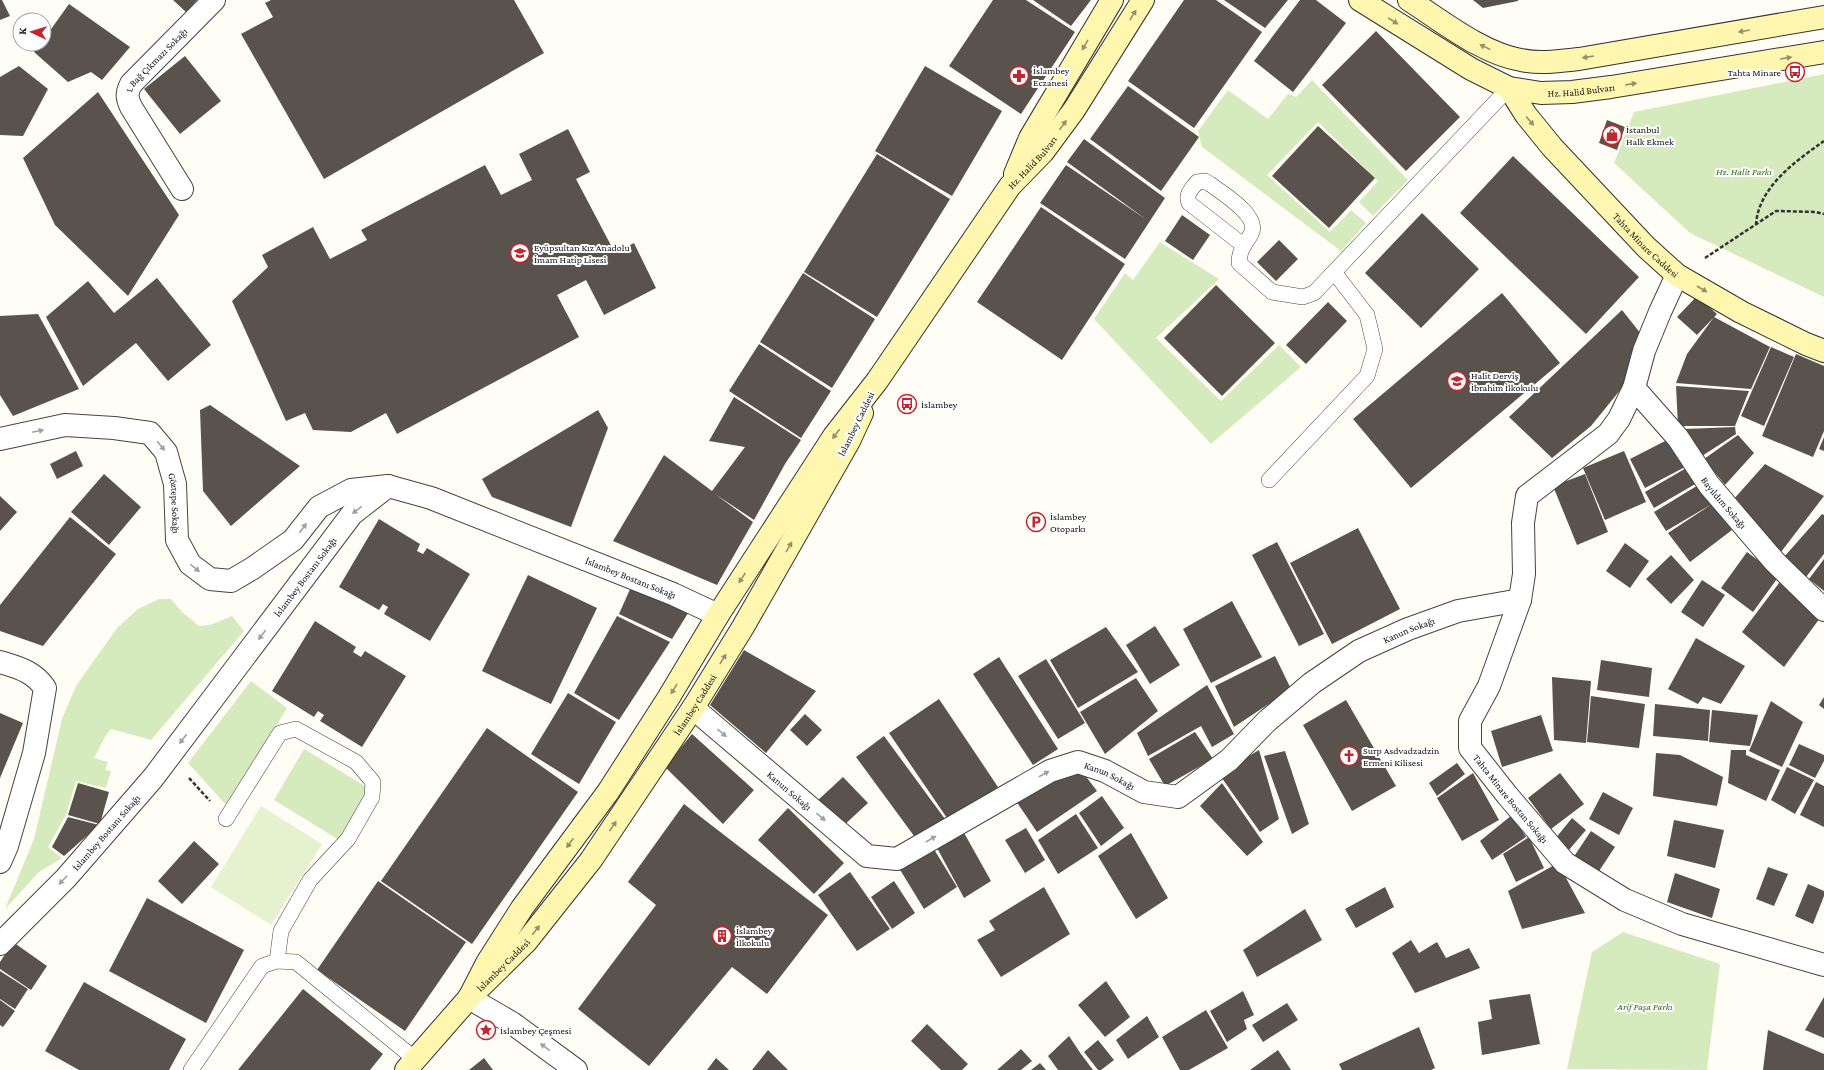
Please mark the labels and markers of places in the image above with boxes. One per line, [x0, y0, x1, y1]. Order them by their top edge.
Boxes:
bus stop icon: Tahta Minare [1784, 61, 1806, 83]
pharmacy icon: İslambey Eczanesi [1008, 65, 1030, 87]
place label: İslambey Eczanesi [1033, 65, 1070, 88]
place label: Tahta Minare [1727, 67, 1782, 78]
shop icon: İstanbul Halk Ekmek [1601, 124, 1623, 146]
place label: İstanbul Halk Ekmek [1626, 124, 1674, 147]
school or university icon: Eyüpsultan Kız Anadolu İmam Hatip Lisesi [509, 242, 531, 264]
place label: Eyüpsultan Kız Anadolu İmam Hatip Lisesi [534, 242, 630, 265]
school or university icon: Halit Derviş İbrahim İlkokulu [1446, 370, 1468, 392]
place label: Halit Derviş İbrahim İlkokulu [1471, 370, 1539, 393]
bus stop icon: İslambey [896, 393, 918, 415]
place label: İslambey [921, 399, 958, 410]
parking icon: İslambey Otoparkı [1025, 511, 1047, 533]
place label: İslambey Otoparkı [1050, 511, 1087, 534]
church icon: Surp Asdvadzadzin Ermeni Kilisesi [1338, 745, 1360, 767]
place label: Surp Asdvadzadzin Ermeni Kilisesi [1363, 745, 1440, 768]
building icon: İslambey İlkokulu [711, 925, 733, 947]
place label: İslambey İlkokulu [736, 925, 773, 948]
place icon: İslambey Çeşmesi [475, 1019, 497, 1041]
place label: İslambey Çeşmesi [500, 1025, 572, 1036]

